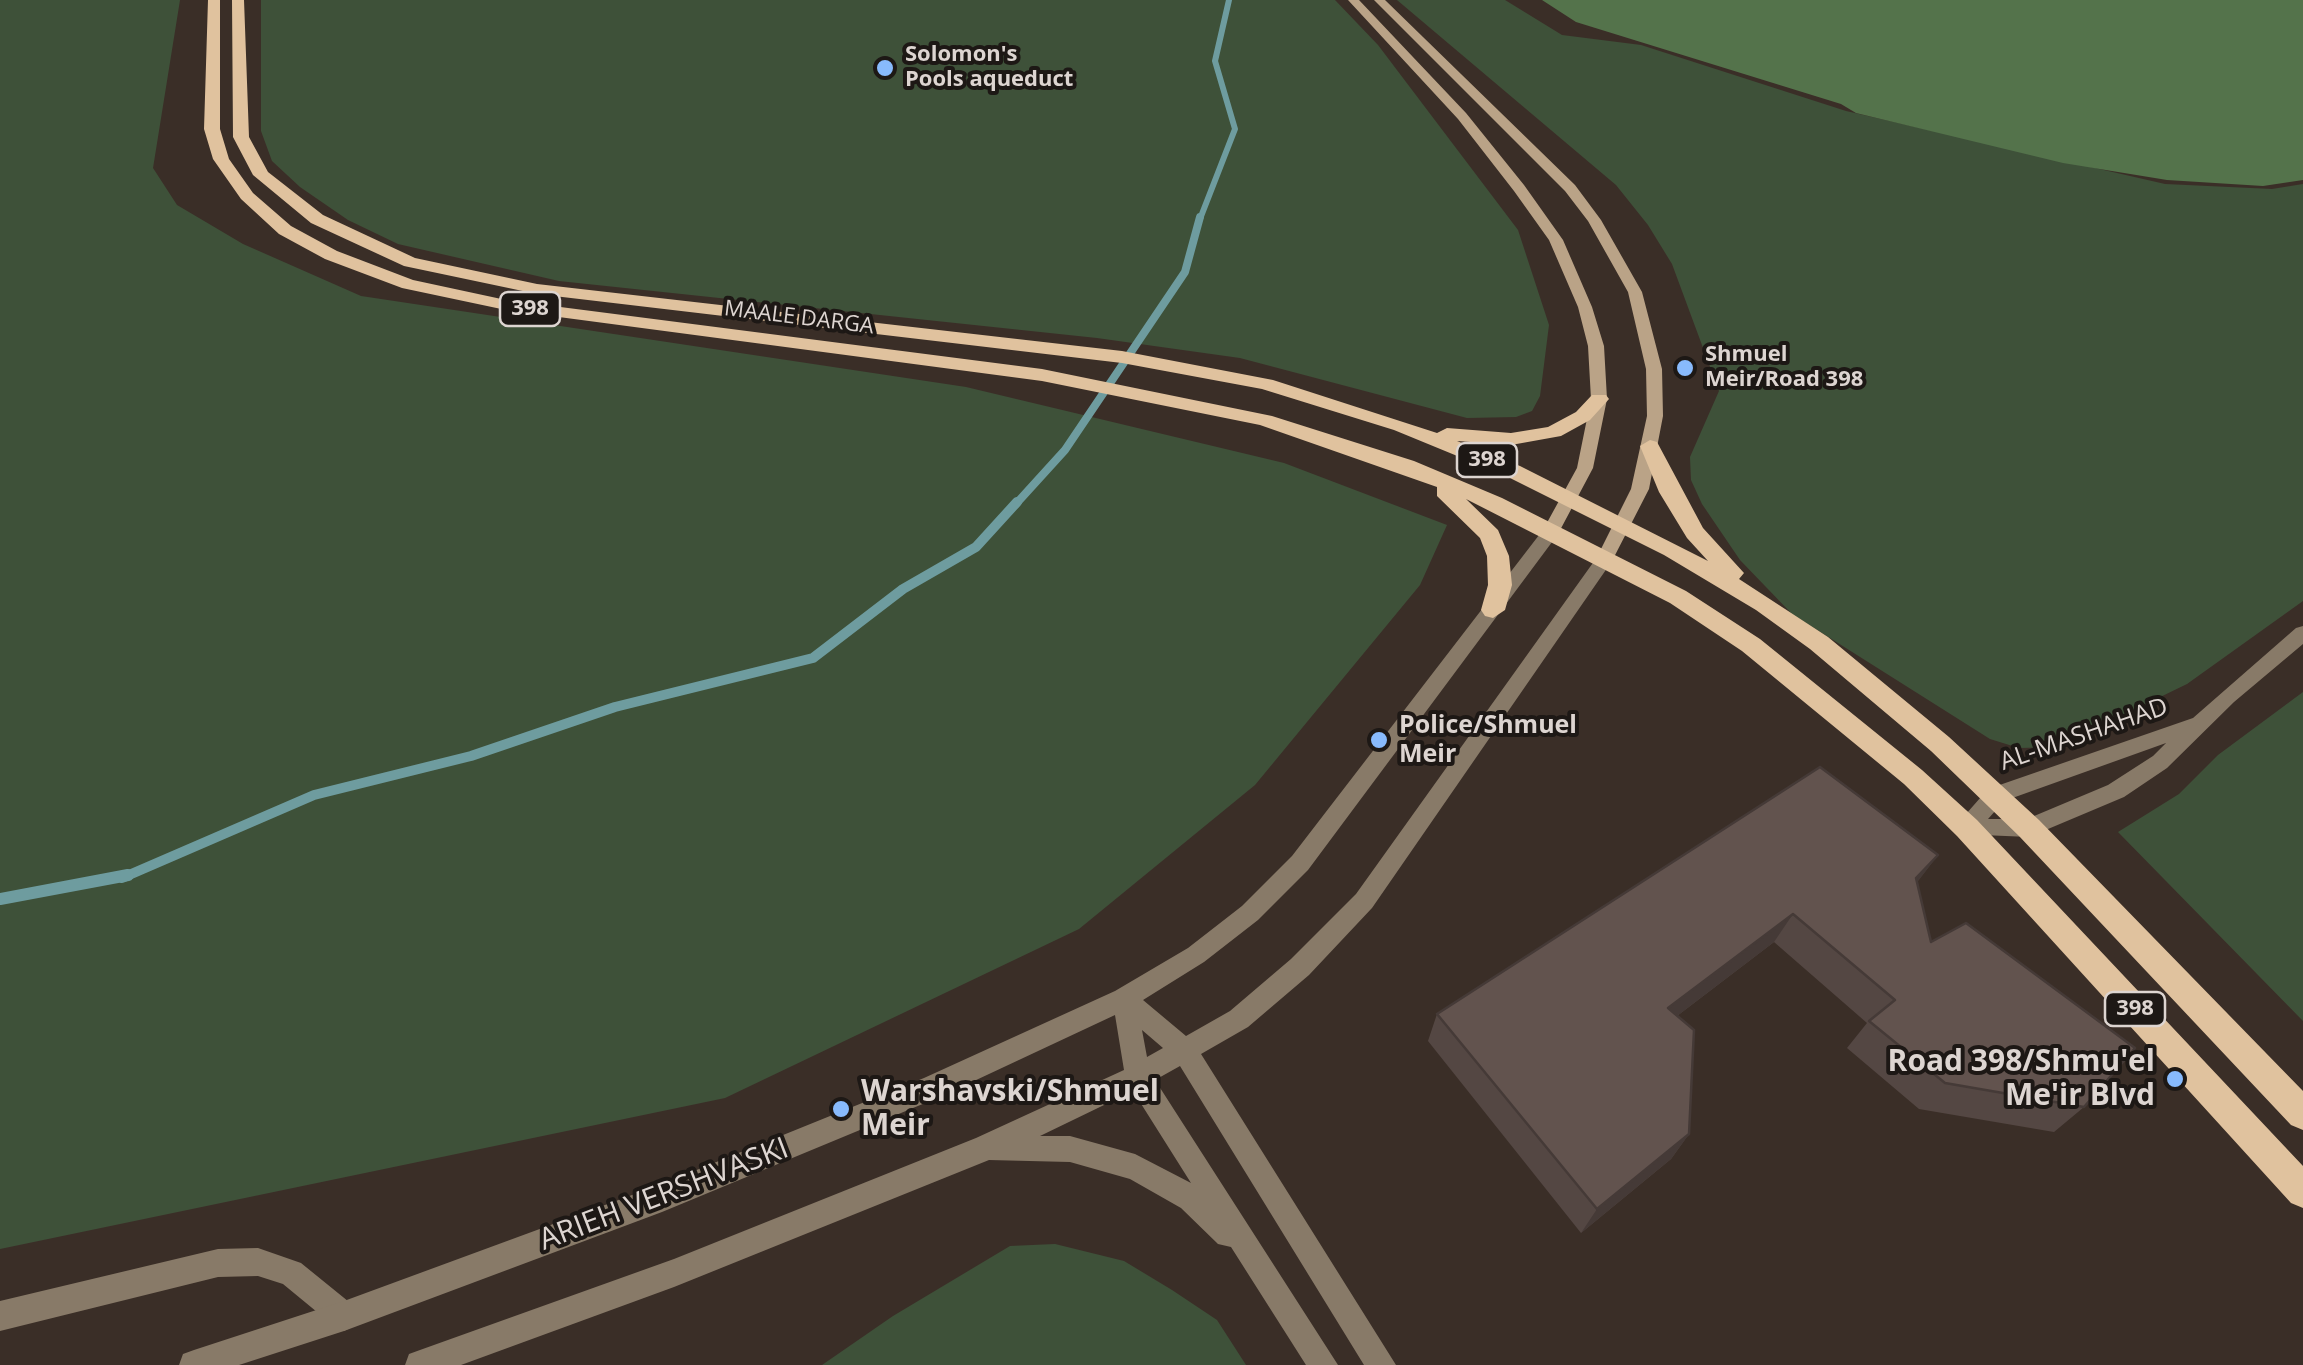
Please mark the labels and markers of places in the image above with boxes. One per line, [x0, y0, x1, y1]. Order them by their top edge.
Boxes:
place label: Solomon's Pools aqueduct [905, 42, 1073, 94]
marker: Solomon's Pools aqueduct [874, 57, 896, 79]
place label: Shmuel Meir/Road 398 [1705, 342, 1863, 394]
marker: Shmuel Meir/Road 398 [1674, 357, 1696, 379]
place label: Police/Shmuel Meir [1399, 711, 1577, 770]
marker: Police/Shmuel Meir [1368, 729, 1390, 751]
place label: Road 398/Shmu'el Me'ir Blvd [1888, 1044, 2155, 1114]
marker: Road 398/Shmu'el Me'ir Blvd [2164, 1068, 2186, 1090]
place label: Warshavski/Shmuel Meir [861, 1074, 1159, 1144]
marker: Warshavski/Shmuel Meir [830, 1098, 852, 1120]

